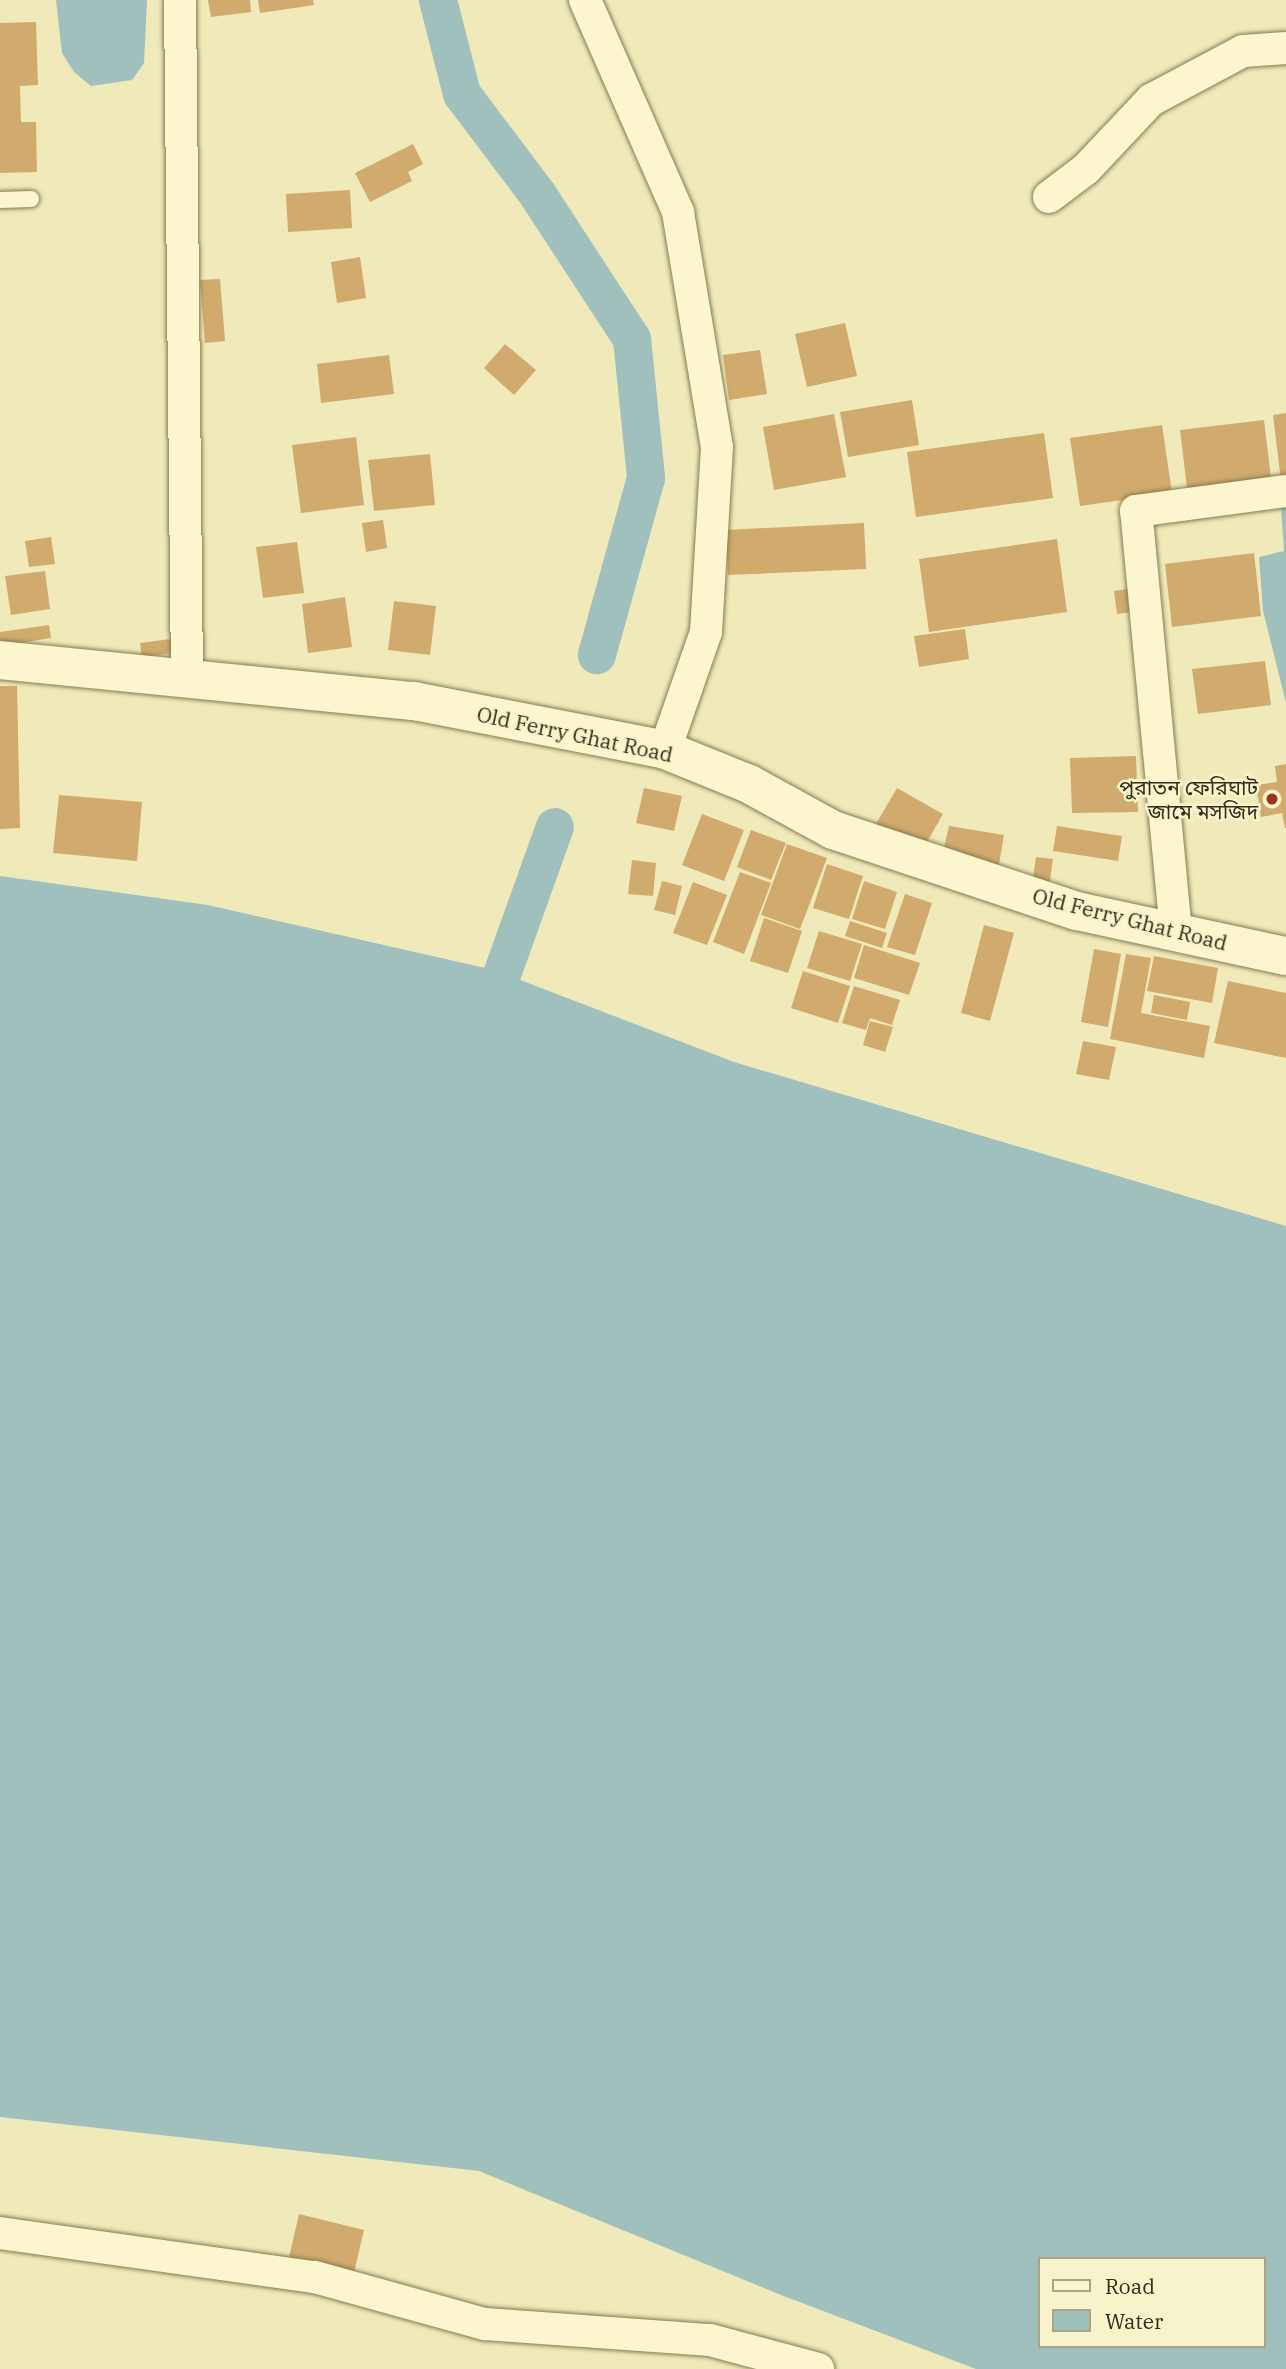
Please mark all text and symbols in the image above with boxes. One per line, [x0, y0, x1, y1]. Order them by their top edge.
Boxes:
street label: Old Ferry Ghat Road [475, 701, 675, 767]
place label: পুরাতন ফেরিঘাট জামে মসজিদ [1119, 774, 1258, 824]
marker: পুরাতন ফেরিঘাট জামে মসজিদ [1264, 791, 1280, 807]
street label: Old Ferry Ghat Road [1030, 883, 1230, 955]
legend [1038, 2257, 1265, 2348]
text: Road [1105, 2272, 1155, 2300]
text: Water [1105, 2307, 1163, 2335]

